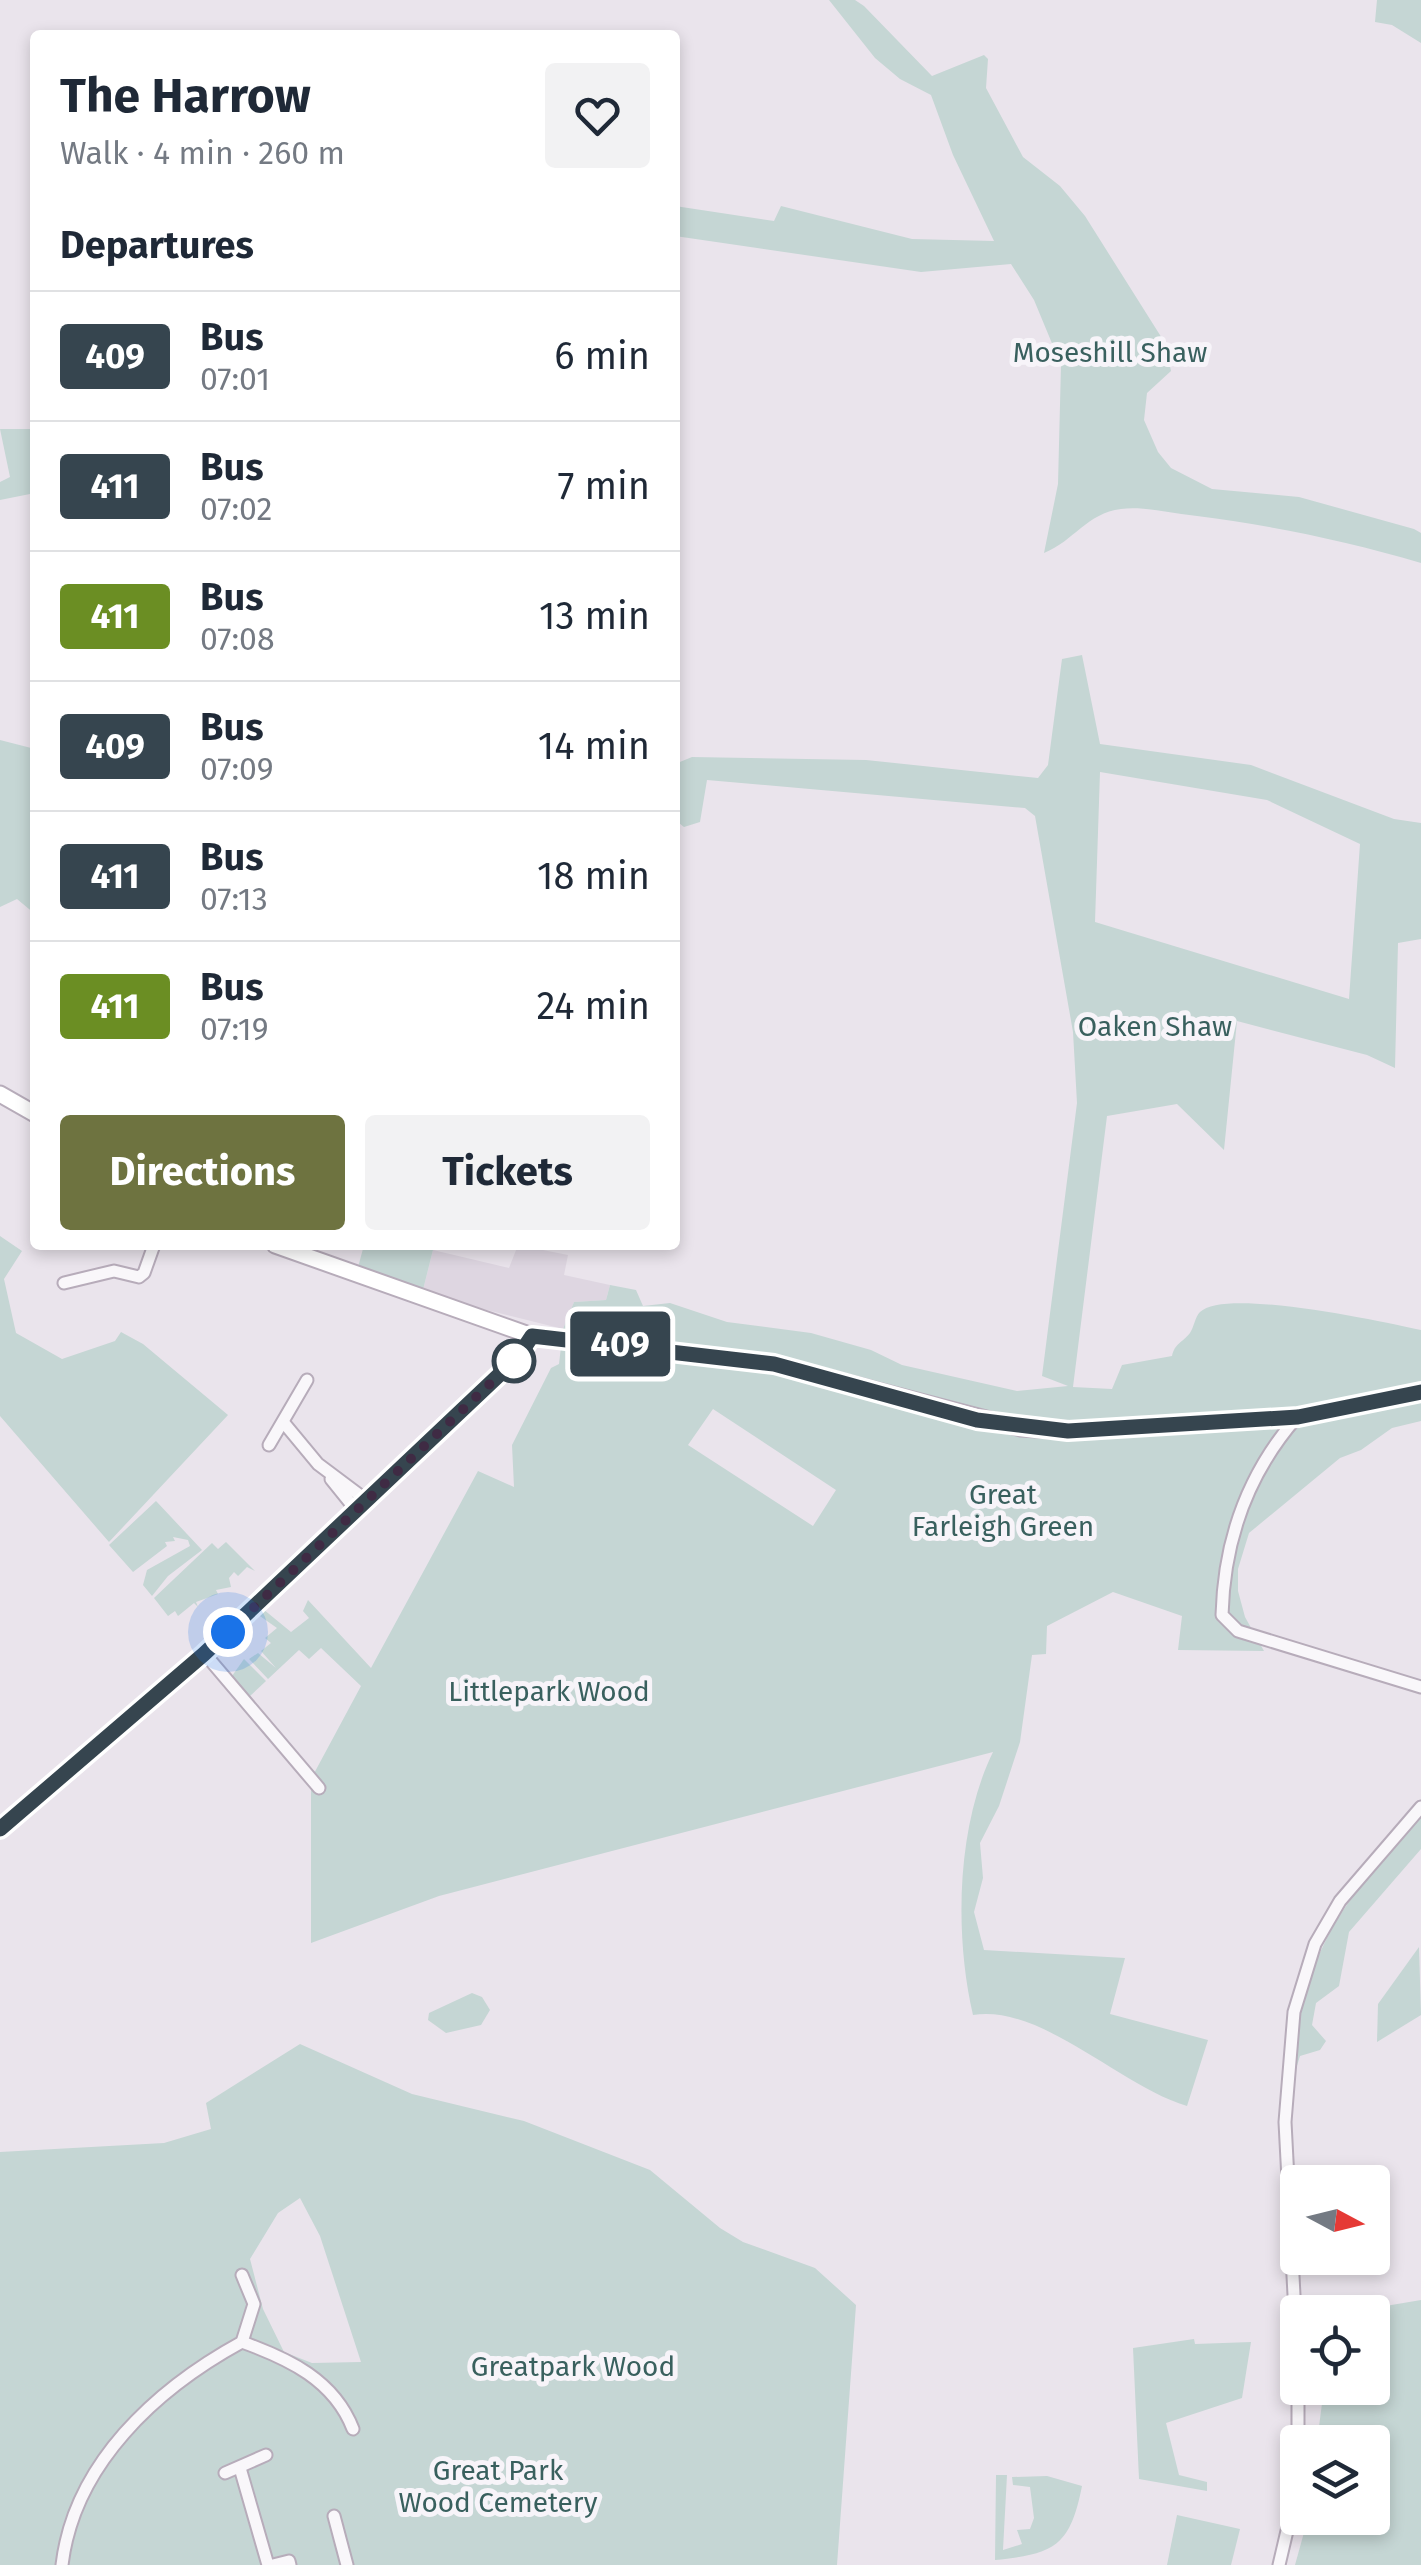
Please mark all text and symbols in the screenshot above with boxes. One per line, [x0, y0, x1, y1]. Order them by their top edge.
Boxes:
button: heart [545, 63, 650, 168]
text: The Harrow [60, 67, 311, 125]
text: Walk · 4 min · 260 m [60, 134, 345, 172]
text: Departures [60, 222, 254, 268]
text: Bus [200, 314, 264, 360]
text: 6 min [554, 333, 650, 379]
text: 409 [85, 335, 145, 377]
park label: Moseshill Shaw [1013, 336, 1207, 369]
text: 07:01 [200, 360, 270, 398]
text: Bus [200, 444, 264, 490]
text: 7 min [558, 463, 650, 509]
text: 411 [90, 465, 140, 507]
text: 07:02 [200, 490, 272, 528]
text: Bus [200, 574, 264, 620]
text: 13 min [539, 593, 650, 639]
text: 411 [90, 595, 140, 637]
text: 07:08 [200, 620, 275, 658]
text: Bus [200, 704, 264, 750]
text: 14 min [538, 723, 650, 769]
text: 409 [85, 725, 145, 767]
text: 07:09 [200, 750, 273, 788]
text: Bus [200, 834, 264, 880]
text: 18 min [537, 853, 650, 899]
text: 411 [90, 855, 140, 897]
text: 07:13 [200, 880, 268, 918]
text: Bus [200, 964, 264, 1010]
text: 24 min [536, 983, 650, 1029]
text: 411 [90, 985, 140, 1027]
text: 07:19 [200, 1010, 268, 1048]
park label: Oaken Shaw [1078, 1010, 1232, 1043]
button: Directions [60, 1115, 345, 1230]
button: Tickets [365, 1115, 650, 1230]
line badge: 409 [562, 1312, 678, 1376]
text: 409 [590, 1323, 650, 1365]
unlabelled marker [493, 1340, 535, 1382]
park label: Great Farleigh Green [912, 1478, 1094, 1543]
your location [203, 1607, 253, 1657]
park label: Littlepark Wood [448, 1675, 650, 1708]
north arrow [1280, 2165, 1390, 2275]
map controls [1280, 2165, 1390, 2535]
button: locate [1280, 2295, 1390, 2405]
park label: Greatpark Wood [471, 2350, 675, 2383]
button: layers [1280, 2425, 1390, 2535]
park label: Great Park Wood Cemetery [399, 2454, 598, 2519]

